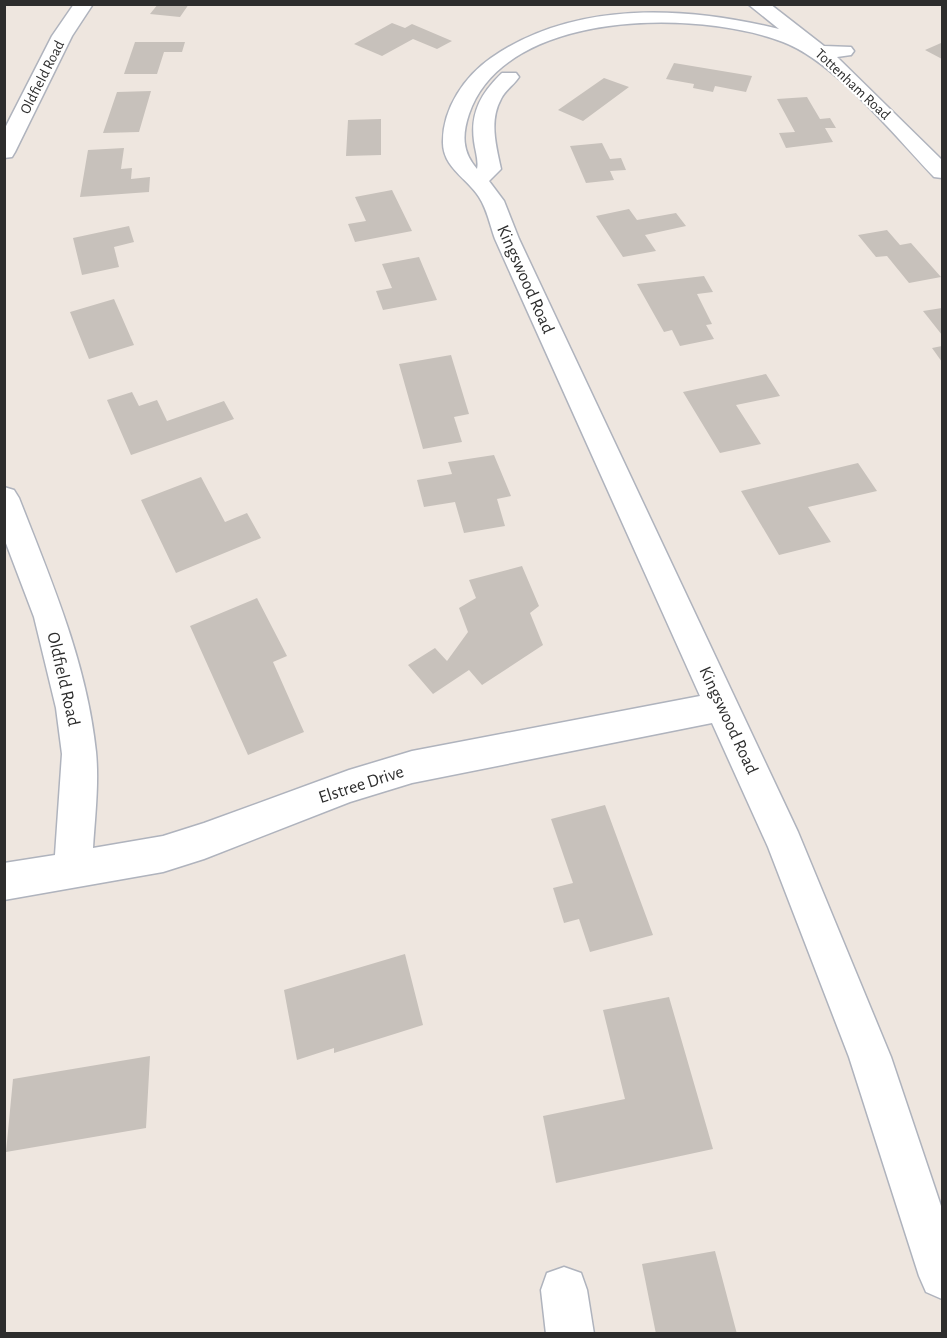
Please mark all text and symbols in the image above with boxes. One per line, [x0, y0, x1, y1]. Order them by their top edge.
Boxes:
street label: Oldfield Road [18, 38, 67, 116]
street label: Tottenham Road [812, 46, 893, 123]
street label: Kingswood Road [493, 222, 557, 336]
street label: Oldfield Road [43, 630, 83, 728]
street label: Kingswood Road [695, 664, 761, 777]
street label: Elstree Drive [317, 763, 406, 807]

